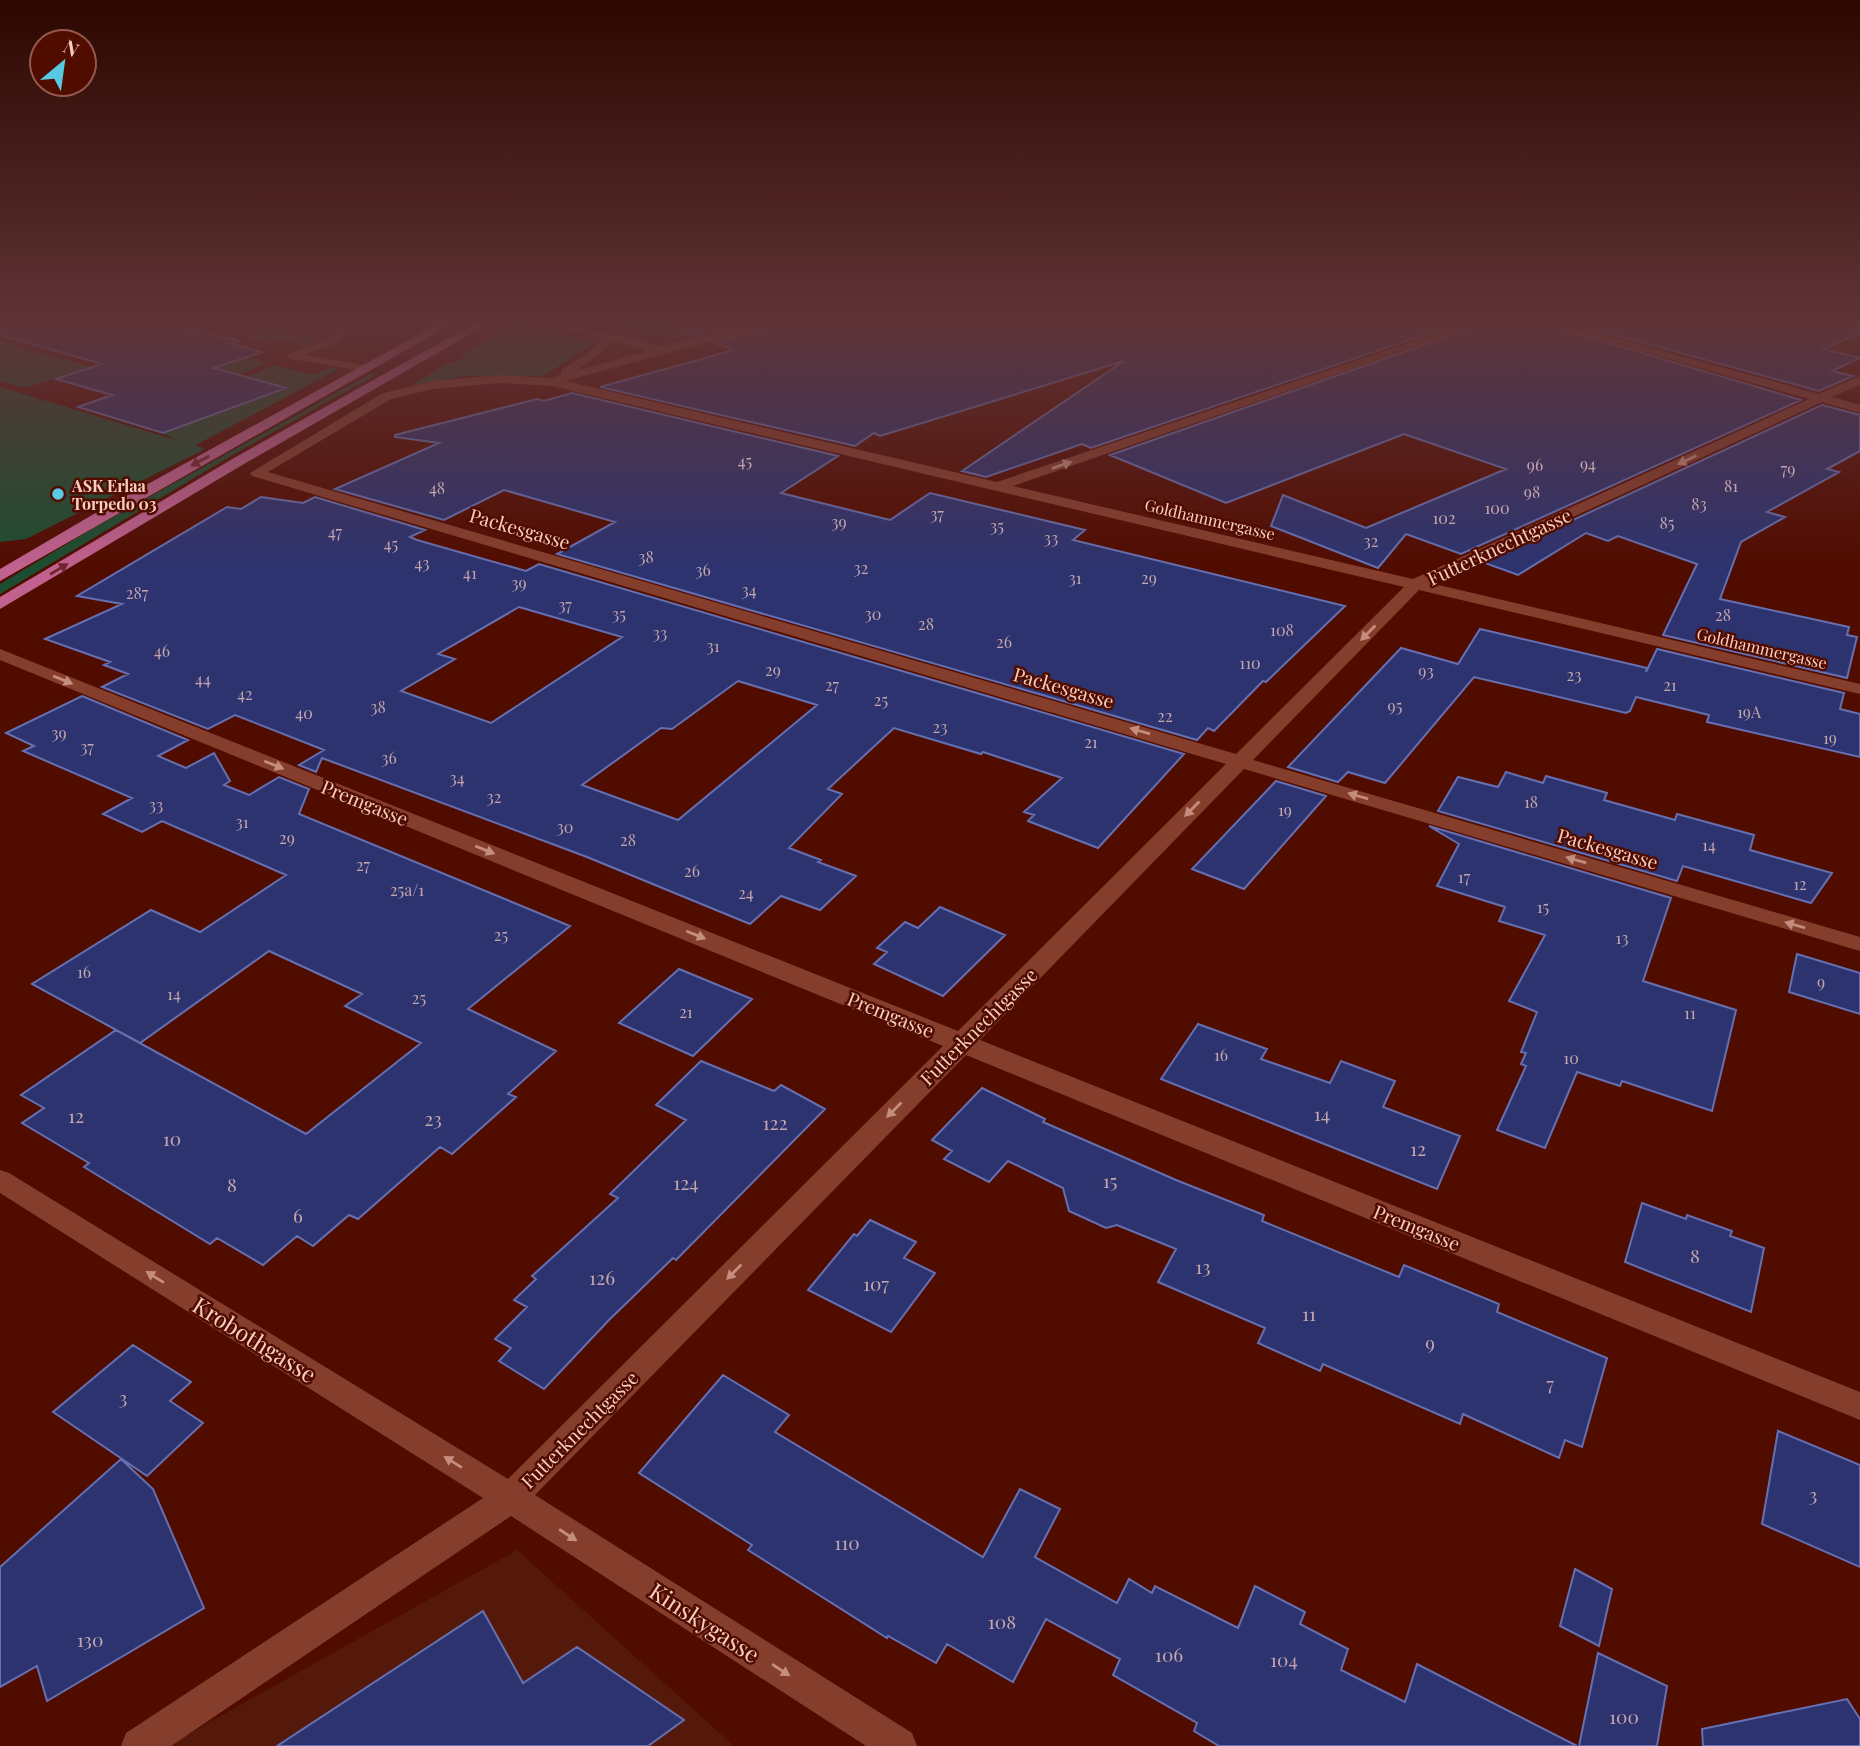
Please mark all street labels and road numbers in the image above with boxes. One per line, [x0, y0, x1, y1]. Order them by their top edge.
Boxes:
street label: Goldhammergasse [1143, 494, 1277, 544]
street label: Packesgasse [467, 501, 573, 555]
street label: Futterknechtgasse [1423, 501, 1575, 591]
street label: Goldhammergasse [1695, 623, 1829, 673]
street label: Packesgasse [1011, 660, 1117, 714]
street label: Premgasse [318, 773, 412, 831]
street label: Packesgasse [1555, 821, 1661, 875]
street label: Futterknechtgasse [914, 962, 1042, 1090]
street label: Premgasse [844, 985, 938, 1043]
street label: Premgasse [1370, 1198, 1464, 1256]
street label: Krobothgasse [187, 1289, 323, 1389]
street label: Futterknechtgasse [515, 1365, 643, 1493]
street label: Kinskygasse [644, 1575, 766, 1669]

